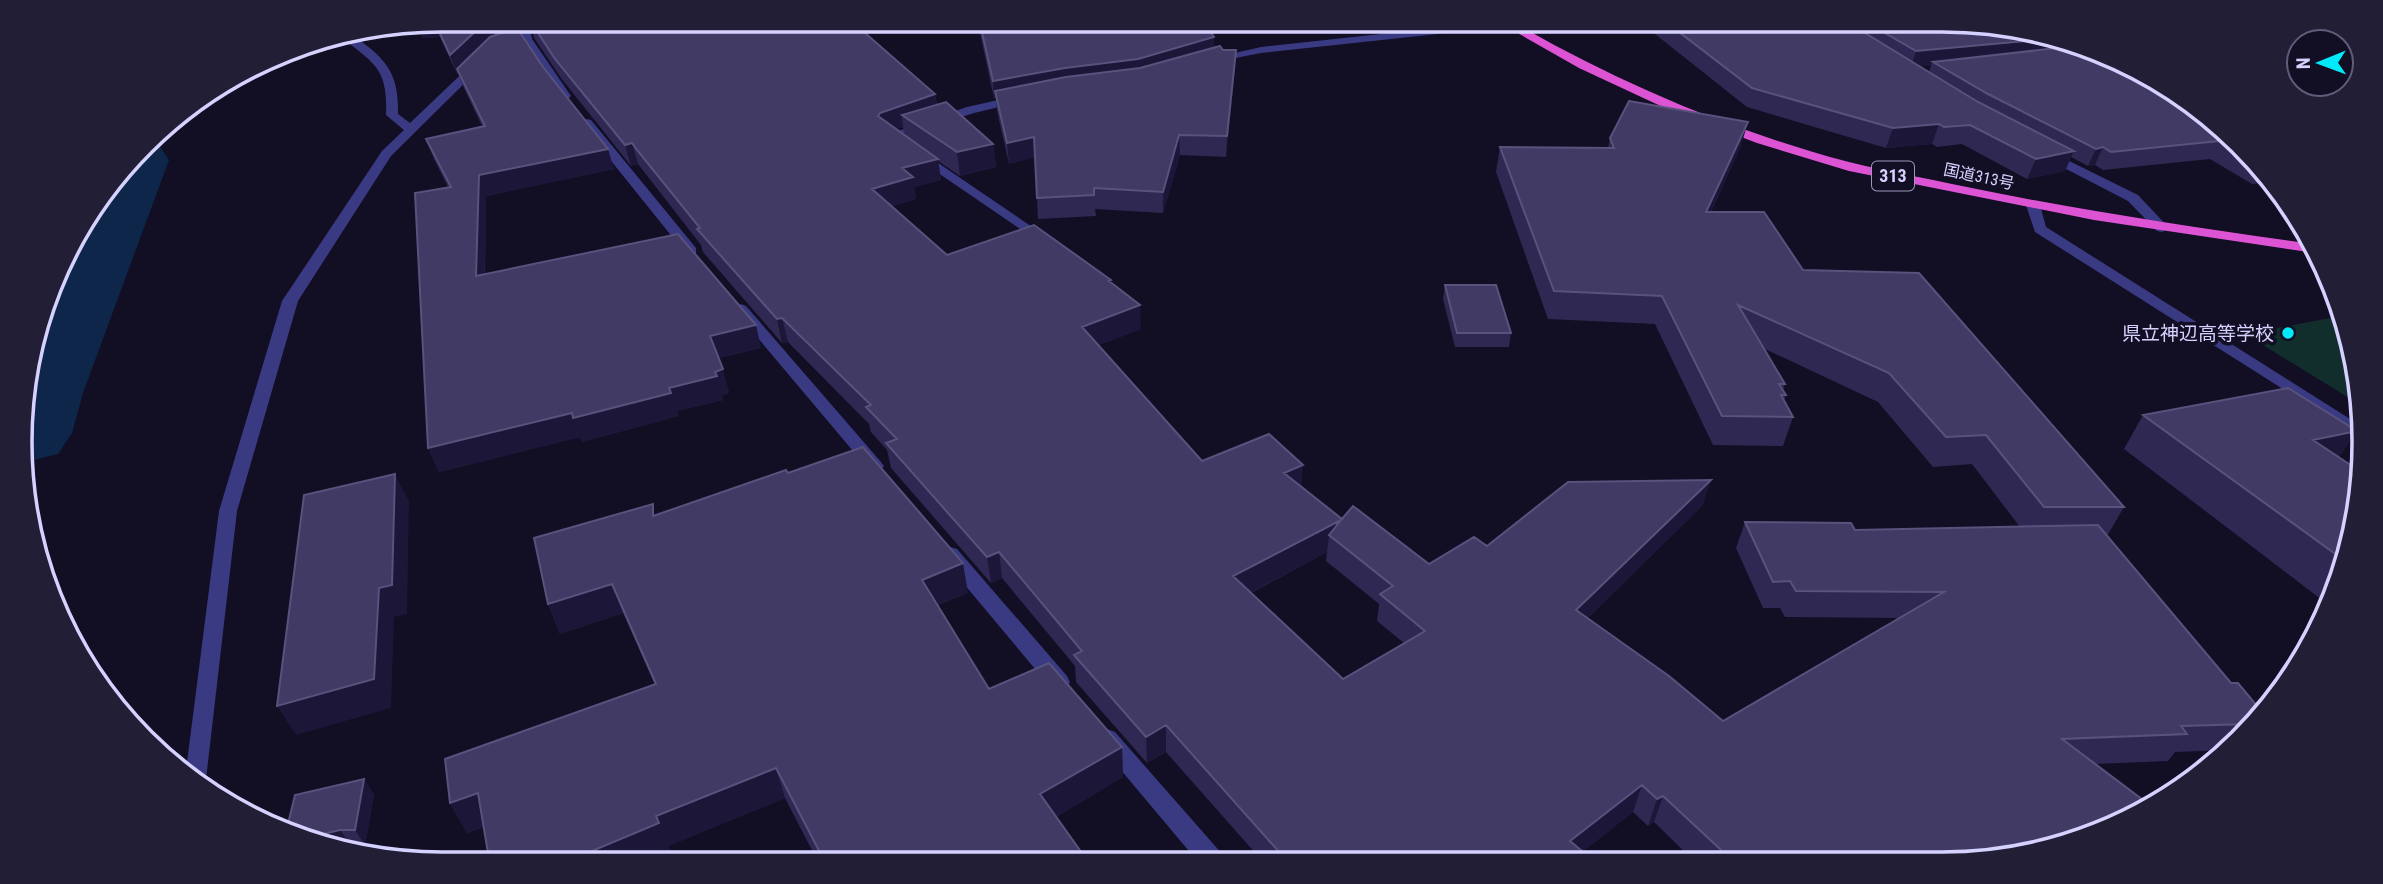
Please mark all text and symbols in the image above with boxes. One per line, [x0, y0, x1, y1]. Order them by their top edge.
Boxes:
north arrow [2285, 28, 2355, 98]
text: N [2292, 57, 2315, 69]
street label: 国道313号 [1942, 160, 2016, 193]
road number: 313 [1872, 162, 1914, 190]
place label: 県立神辺高等学校 [2122, 322, 2274, 345]
marker: 県立神辺高等学校 [2280, 325, 2296, 341]

